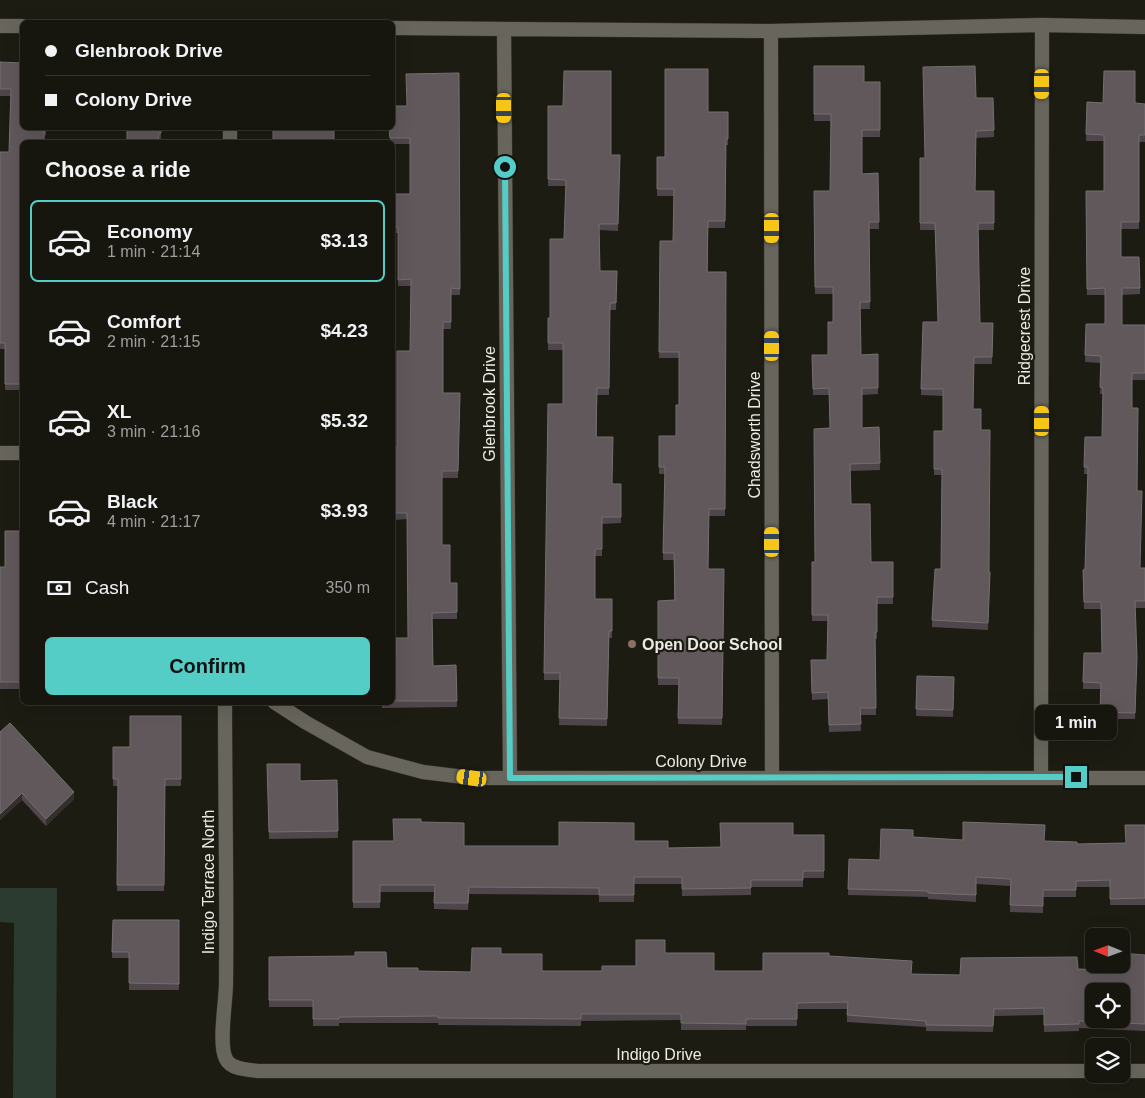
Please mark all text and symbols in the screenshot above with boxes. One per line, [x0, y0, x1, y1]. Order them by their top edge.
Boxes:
text: Glenbrook Drive [75, 40, 223, 61]
car [1034, 69, 1049, 99]
text: Colony Drive [75, 89, 192, 110]
car [496, 93, 511, 123]
route start [494, 156, 516, 178]
text: Choose a ride [45, 157, 190, 182]
car [764, 213, 779, 243]
icon: car [47, 219, 92, 264]
text: Economy [107, 221, 193, 242]
text: $3.13 [320, 230, 368, 251]
text: 1 min · 21:14 [107, 243, 200, 260]
street label: Ridgecrest Drive [1016, 267, 1033, 385]
icon: car [47, 309, 92, 354]
text: Comfort [107, 311, 181, 332]
text: $4.23 [320, 320, 368, 341]
car [764, 331, 779, 361]
text: 2 min · 21:15 [107, 333, 200, 350]
street label: Glenbrook Drive [481, 346, 498, 462]
street label: Chadsworth Drive [746, 371, 763, 499]
icon: car [47, 399, 92, 444]
text: XL [107, 401, 131, 422]
car [1034, 406, 1049, 436]
text: $5.32 [320, 410, 368, 431]
text: 3 min · 21:16 [107, 423, 200, 440]
icon: car [47, 489, 92, 534]
text: Black [107, 491, 158, 512]
text: $3.93 [320, 500, 368, 521]
text: 4 min · 21:17 [107, 513, 200, 530]
car [764, 527, 779, 557]
icon: cash [45, 574, 73, 602]
text: Cash [85, 577, 129, 598]
text: 350 m [326, 579, 370, 596]
place label: Open Door School [642, 636, 782, 653]
button: Confirm [45, 637, 370, 695]
marker: Open Door School [626, 638, 638, 650]
callout: 1 min [1035, 704, 1117, 740]
text: 1 min [1055, 714, 1097, 731]
street label: Colony Drive [655, 753, 747, 770]
route end [1065, 766, 1087, 788]
car [456, 768, 487, 788]
street label: Indigo Terrace North [200, 810, 217, 954]
north arrow [1085, 928, 1130, 972]
map controls [1085, 928, 1130, 1083]
button: locate [1085, 983, 1130, 1028]
button: layers [1085, 1038, 1130, 1083]
street label: Indigo Drive [616, 1046, 702, 1063]

